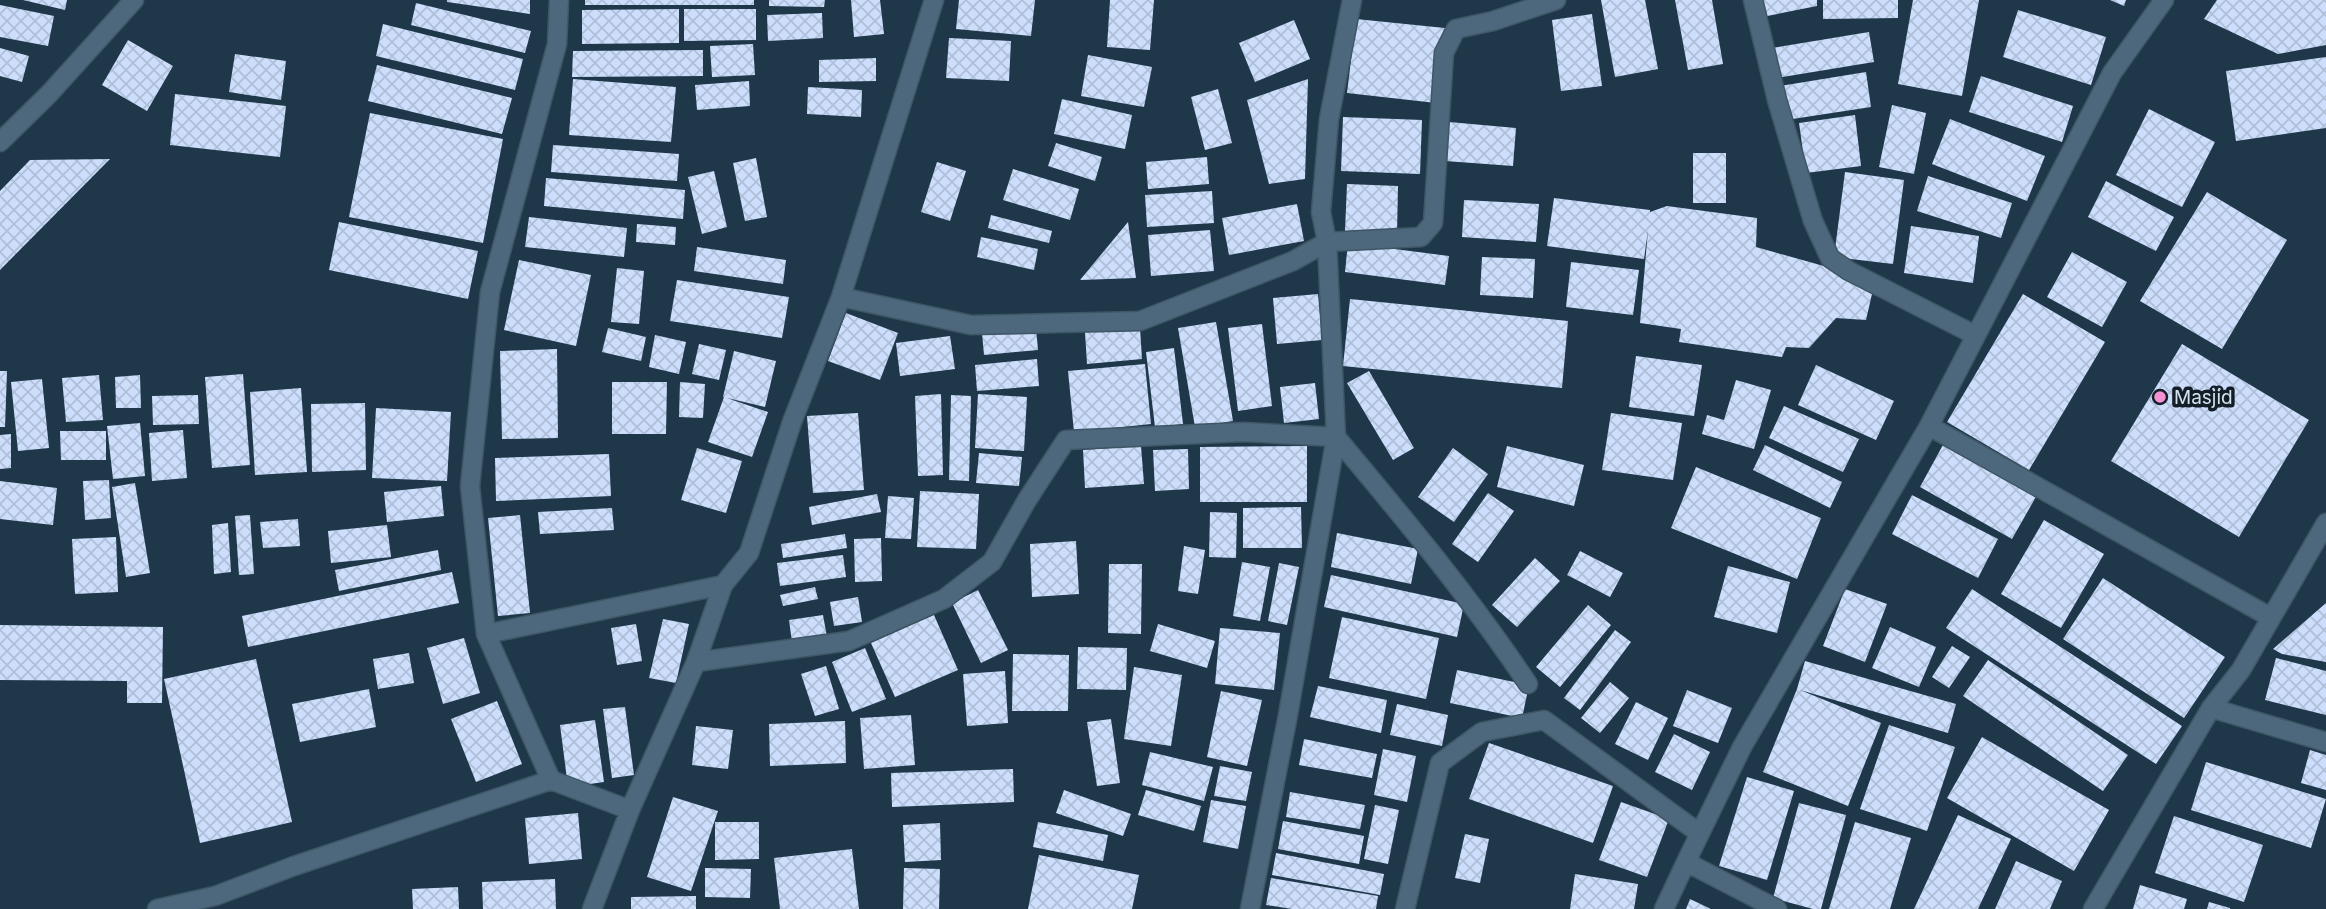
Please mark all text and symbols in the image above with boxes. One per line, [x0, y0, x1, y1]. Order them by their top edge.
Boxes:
place label: Masjid [2174, 386, 2233, 409]
marker: Masjid [2152, 389, 2168, 405]

